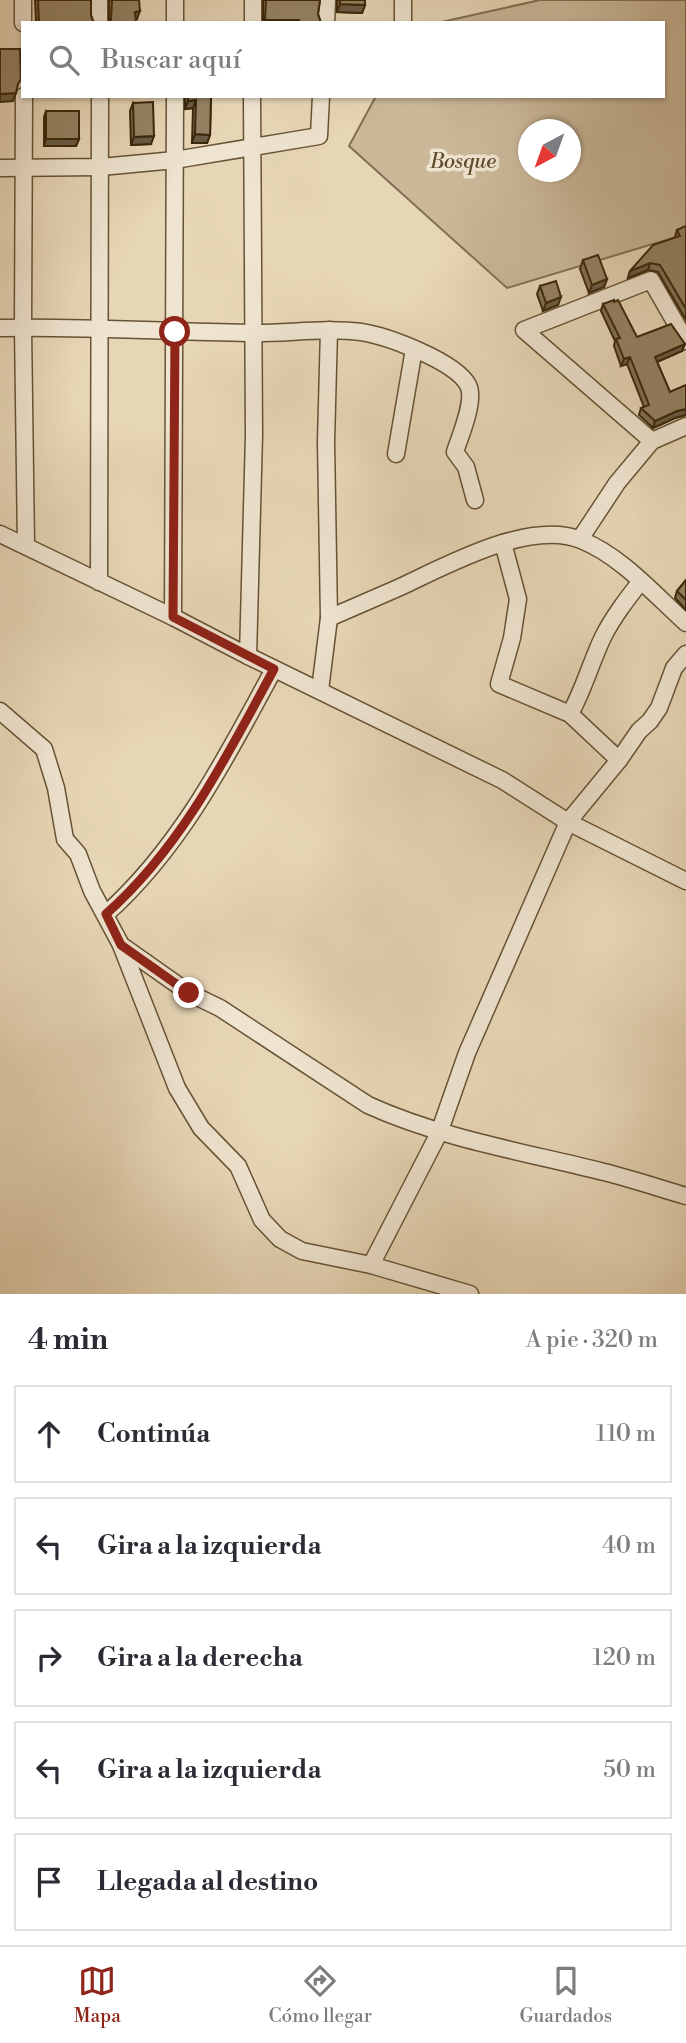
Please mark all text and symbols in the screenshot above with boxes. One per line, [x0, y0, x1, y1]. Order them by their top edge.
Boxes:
search box [21, 21, 665, 98]
icon: search [45, 41, 83, 79]
text: Buscar aquí [101, 44, 241, 76]
north arrow [518, 119, 581, 182]
park label: Bosque [429, 149, 496, 175]
route start [159, 316, 190, 347]
route end [173, 977, 204, 1008]
text: 4 min [28, 1321, 108, 1359]
text: A pie · 320 m [526, 1326, 658, 1354]
icon: ahead [30, 1415, 68, 1453]
text: Continúa [97, 1418, 210, 1450]
text: 110 m [596, 1420, 656, 1448]
icon: left [30, 1527, 68, 1565]
text: Gira a la izquierda [97, 1530, 321, 1562]
text: 40 m [602, 1532, 656, 1560]
icon: right [30, 1639, 68, 1677]
text: Gira a la derecha [97, 1642, 303, 1674]
text: 120 m [592, 1644, 656, 1672]
icon: left [30, 1751, 68, 1789]
text: Gira a la izquierda [97, 1754, 321, 1786]
text: 50 m [603, 1756, 656, 1784]
icon: arrive [30, 1863, 68, 1901]
text: Llegada al destino [97, 1866, 318, 1898]
tab: Mapa [74, 1962, 121, 2028]
tab: Cómo llegar [268, 1962, 372, 2028]
tab: Guardados [519, 1962, 612, 2028]

